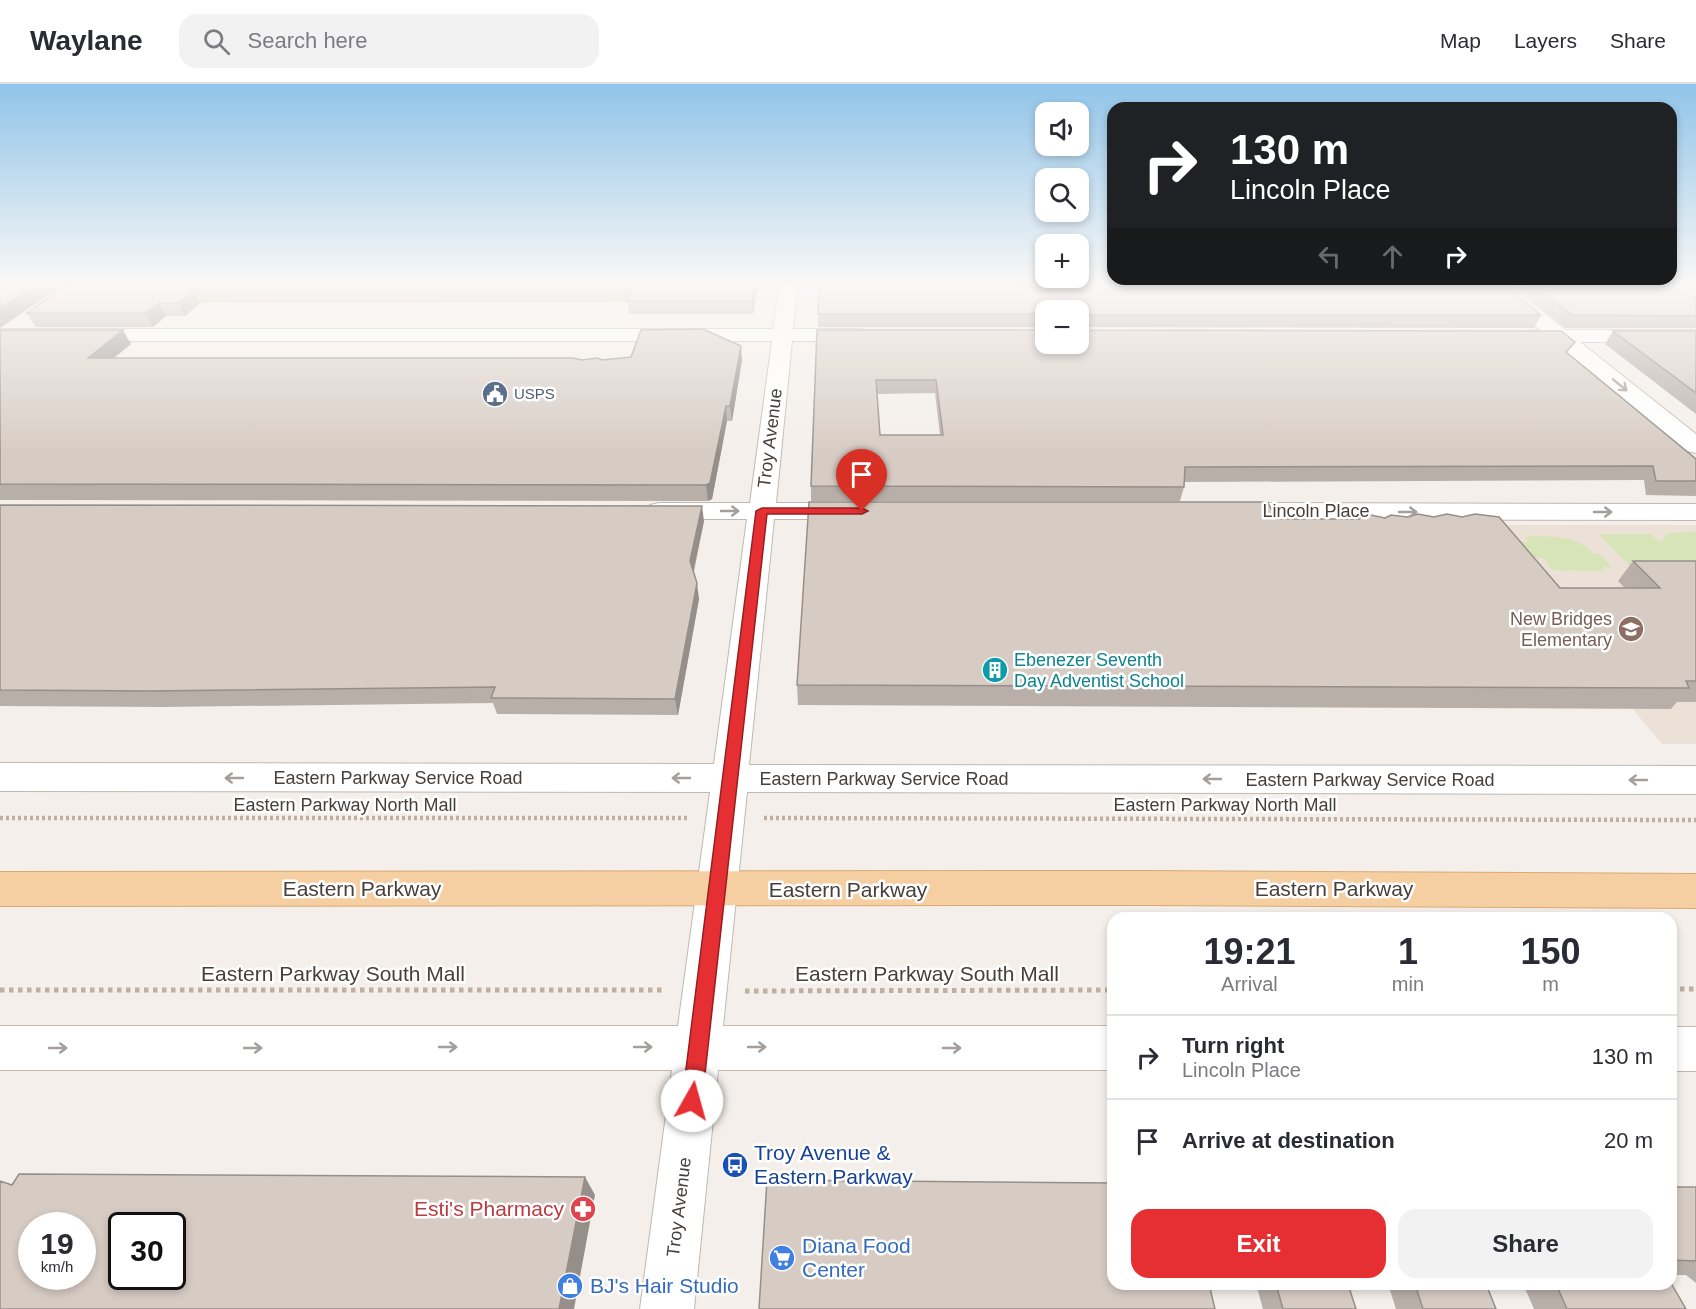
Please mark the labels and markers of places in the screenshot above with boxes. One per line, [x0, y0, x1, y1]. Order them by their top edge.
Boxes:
public building icon: USPS [480, 379, 510, 409]
place label: USPS [514, 385, 555, 402]
pin [836, 449, 887, 511]
place label: New Bridges Elementary [1510, 609, 1612, 650]
school or university icon: New Bridges Elementary [1616, 614, 1646, 644]
place label: Ebenezer Seventh Day Adventist School [1014, 650, 1184, 691]
building icon: Ebenezer Seventh Day Adventist School [980, 655, 1010, 685]
place label: Troy Avenue & Eastern Parkway [754, 1141, 913, 1188]
bus stop icon: Troy Avenue & Eastern Parkway [720, 1150, 750, 1180]
pharmacy icon: Esti's Pharmacy [568, 1194, 598, 1224]
place label: Esti's Pharmacy [414, 1197, 564, 1220]
place label: Diana Food Center [802, 1234, 911, 1281]
supermarket icon: Diana Food Center [767, 1243, 797, 1273]
shop icon: BJ's Hair Studio [555, 1271, 585, 1301]
place label: BJ's Hair Studio [590, 1274, 739, 1297]

